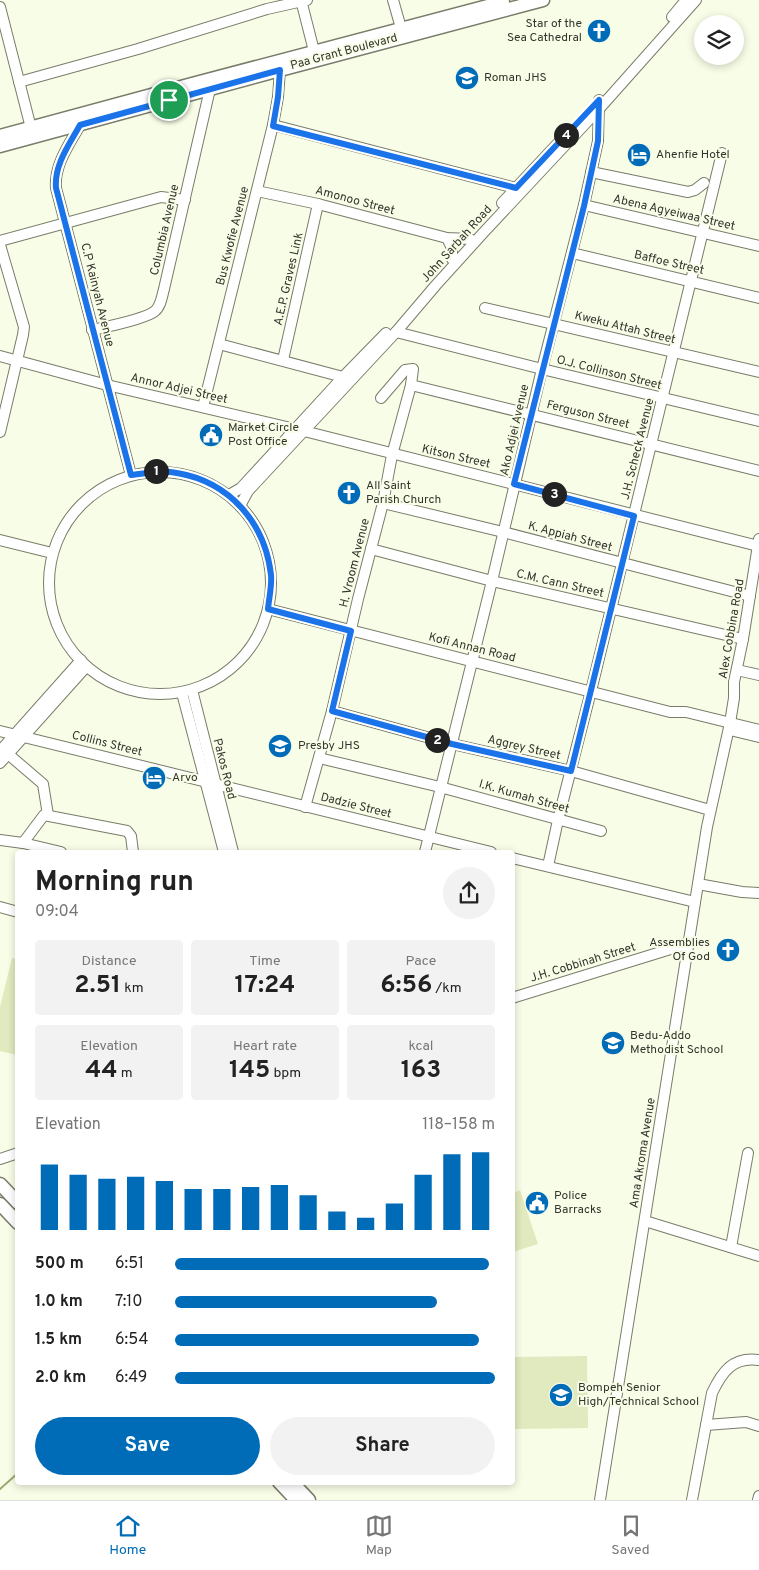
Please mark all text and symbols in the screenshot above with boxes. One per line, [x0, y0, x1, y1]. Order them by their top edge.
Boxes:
map controls [694, 15, 744, 65]
button: layers [694, 15, 744, 65]
place label: Star of the Sea Cathedral [507, 16, 582, 46]
church icon: Star of the Sea Cathedral [586, 18, 612, 44]
street label: Paa Grant Boulevard [289, 30, 399, 74]
school or university icon: Roman JHS [454, 65, 480, 91]
place label: Roman JHS [484, 70, 547, 86]
pin [148, 79, 190, 121]
icon: arrive [155, 86, 183, 114]
pin: 4 [554, 122, 578, 148]
text: 4 [562, 127, 571, 144]
hotel icon: Ahenfie Hotel [626, 142, 652, 168]
place label: Ahenfie Hotel [656, 147, 730, 163]
street label: Columbia Avenue [147, 183, 183, 277]
street label: Amonoo Street [314, 183, 396, 219]
street label: Bus Kwofie Avenue [213, 185, 253, 287]
street label: Abena Agyeiwaa Street [611, 191, 737, 235]
street label: John Sarbah Road [418, 202, 496, 286]
street label: A.E.P. Graves Link [271, 231, 307, 327]
street label: C.P Kainyah Avenue [76, 241, 118, 349]
street label: Baffoe Street [632, 247, 706, 279]
street label: Kweku Attah Street [573, 308, 677, 348]
street label: O.J. Collinson Street [555, 352, 663, 394]
street label: Annor Adjei Street [129, 370, 229, 408]
street label: Ako Adjei Avenue [497, 383, 533, 477]
street label: Ferguson Street [545, 397, 631, 433]
street label: J.H. Scheck Avenue [618, 397, 658, 501]
place label: Market Circle Post Office [228, 420, 299, 450]
public building icon: Market Circle Post Office [198, 422, 224, 448]
street label: Kitson Street [420, 441, 492, 473]
pin: 1 [144, 458, 168, 484]
text: 1 [154, 463, 159, 480]
place label: All Saint Parish Church [366, 478, 441, 508]
church icon: All Saint Parish Church [336, 480, 362, 506]
pin: 3 [542, 482, 566, 506]
text: 3 [550, 486, 559, 503]
street label: H. Vroom Avenue [336, 517, 374, 609]
street label: K. Appiah Street [526, 518, 614, 556]
street label: C.M. Cann Street [515, 566, 605, 602]
street label: Alex Cobbina Road [715, 578, 749, 680]
street label: Kofi Annan Road [427, 629, 517, 667]
street label: Collins Street [70, 728, 144, 760]
pin: 2 [424, 728, 450, 752]
text: 2 [433, 732, 442, 749]
street label: Aggrey Street [486, 732, 562, 764]
school or university icon: Presby JHS [267, 733, 293, 759]
street label: Pakos Road [209, 737, 239, 801]
place label: Presby JHS [298, 738, 360, 754]
hotel icon: Arvo [141, 765, 167, 791]
place label: Arvo [172, 770, 198, 786]
street label: I.K. Kumah Street [477, 776, 571, 818]
street label: Dadzie Street [319, 789, 393, 823]
text: Morning run [35, 865, 194, 901]
button: share [443, 867, 495, 919]
text: 09:04 [35, 902, 79, 922]
place label: Assemblies Of God [649, 935, 710, 965]
church icon: Assemblies Of God [715, 937, 741, 963]
street label: J.H. Cobbinah Street [528, 939, 638, 987]
text: Distance [82, 953, 136, 970]
text: Time [249, 953, 281, 970]
text: Pace [406, 953, 436, 970]
text: 2.51 [74, 970, 121, 1002]
text: 17:24 [235, 970, 295, 1002]
text: 6:56 [380, 970, 432, 1002]
text: km [121, 980, 144, 997]
text: /km [432, 980, 462, 997]
place label: Bedu-Addo Methodist School [630, 1028, 723, 1058]
school or university icon: Bedu-Addo Methodist School [600, 1030, 626, 1056]
text: Elevation [80, 1038, 138, 1055]
text: Heart rate [233, 1038, 297, 1055]
text: kcal [409, 1038, 433, 1055]
text: 44 [85, 1055, 117, 1087]
text: 145 [229, 1055, 270, 1087]
text: 163 [401, 1055, 441, 1087]
text: m [117, 1065, 133, 1082]
text: bpm [270, 1065, 301, 1082]
street label: Ama Akroma Avenue [626, 1097, 660, 1209]
text: Elevation [35, 1115, 101, 1135]
text: 118–158 m [422, 1115, 495, 1135]
place label: Police Barracks [554, 1188, 602, 1218]
public building icon: Police Barracks [524, 1190, 550, 1216]
text: 500 m [35, 1254, 84, 1274]
text: 6:51 [115, 1254, 144, 1274]
text: 1.0 km [35, 1292, 83, 1312]
text: 7:10 [115, 1292, 143, 1312]
text: 1.5 km [35, 1330, 82, 1350]
text: 6:54 [115, 1330, 148, 1350]
text: 2.0 km [35, 1368, 86, 1388]
text: 6:49 [115, 1368, 147, 1388]
place label: Bompeh Senior High/Technical School [578, 1380, 699, 1410]
school or university icon: Bompeh Senior High/Technical School [548, 1382, 574, 1408]
button: Save [35, 1417, 260, 1475]
button: Share [270, 1417, 495, 1475]
tab: Home [109, 1512, 146, 1559]
tab: Map [365, 1512, 393, 1559]
tab: Saved [611, 1512, 650, 1559]

